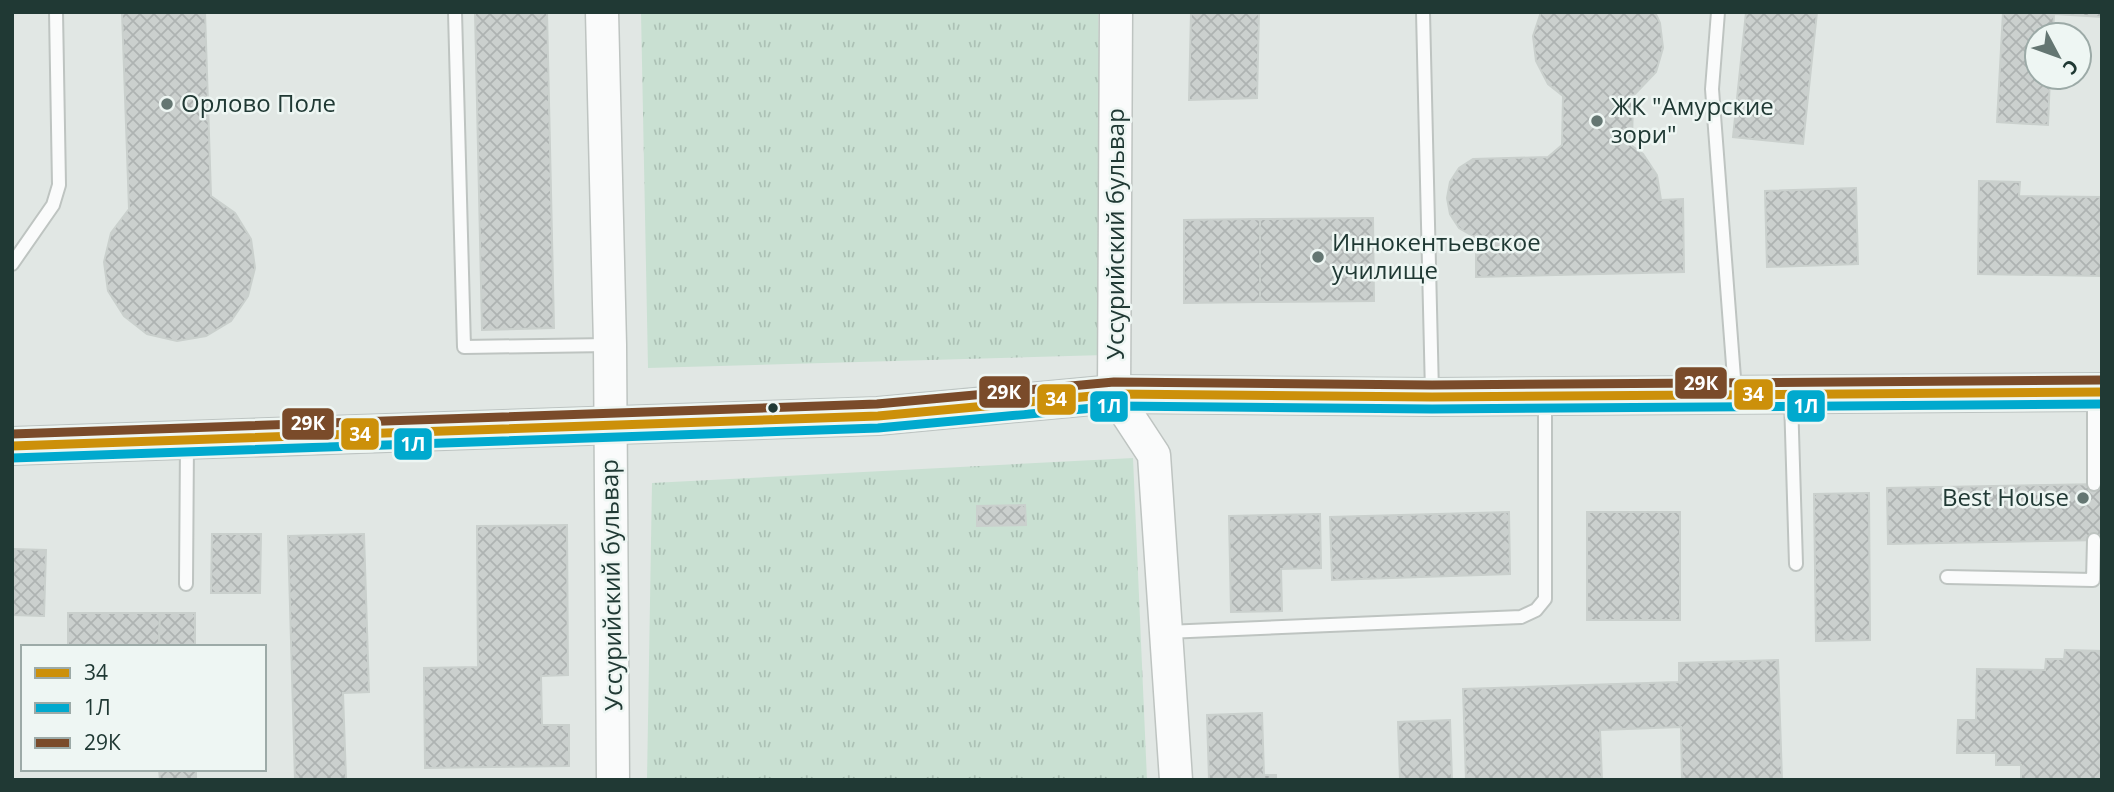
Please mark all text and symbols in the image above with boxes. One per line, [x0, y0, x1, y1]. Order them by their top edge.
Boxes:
north arrow [2023, 21, 2093, 91]
text: С [2057, 54, 2085, 80]
place label: Орлово Поле [181, 86, 336, 119]
place label: ЖК "Амурские зори" [1611, 89, 1774, 150]
marker: Орлово Поле [159, 96, 175, 112]
street label: Уссурийский бульвар [1098, 108, 1131, 360]
marker: ЖК "Амурские зори" [1589, 113, 1605, 129]
place label: Иннокентьевское училище [1332, 225, 1541, 286]
marker: Иннокентьевское училище [1310, 249, 1326, 265]
line badge: 29К [1674, 366, 1728, 400]
text: 29К [1684, 370, 1718, 396]
line badge: 29К [978, 375, 1031, 409]
line badge: 34 [1733, 378, 1774, 411]
text: 29К [987, 379, 1021, 405]
text: 34 [1742, 381, 1764, 407]
line badge: 34 [1036, 383, 1077, 416]
text: 34 [1045, 386, 1067, 412]
line badge: 1Л [1786, 389, 1826, 423]
line badge: 1Л [1089, 390, 1129, 423]
text: 1Л [1096, 393, 1122, 419]
text: 1Л [1793, 393, 1819, 419]
unlabelled marker [766, 401, 780, 415]
line badge: 29К [281, 407, 335, 441]
text: 29К [291, 410, 325, 436]
line badge: 34 [340, 417, 380, 451]
text: 34 [349, 421, 371, 447]
line badge: 1Л [393, 427, 433, 461]
text: 1Л [400, 431, 426, 457]
street label: Уссурийский бульвар [592, 459, 629, 711]
place label: Best House [1942, 480, 2069, 513]
marker: Best House [2075, 490, 2091, 506]
legend [21, 645, 266, 771]
text: 34 [84, 658, 108, 686]
text: 1Л [84, 693, 111, 721]
text: 29К [84, 728, 121, 756]

